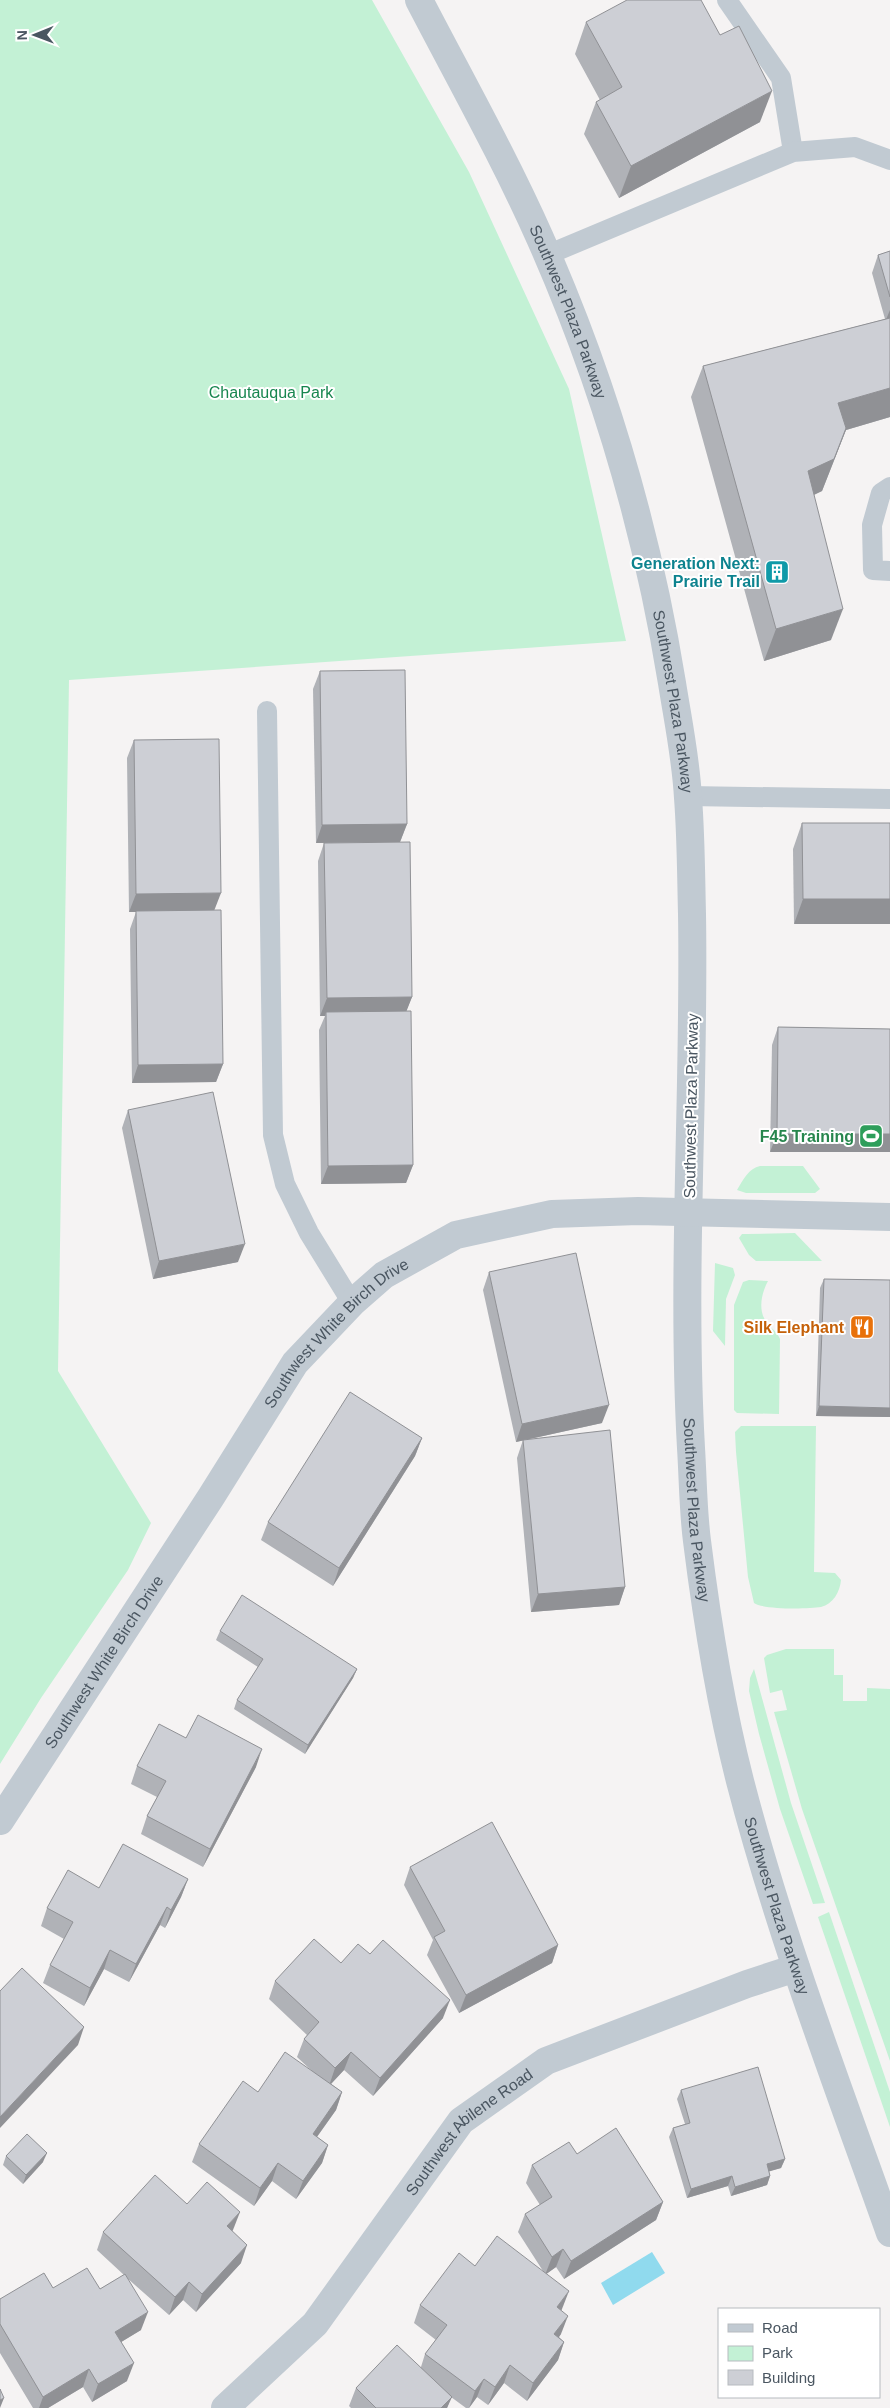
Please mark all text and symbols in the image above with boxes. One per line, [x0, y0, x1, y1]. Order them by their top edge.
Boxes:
north arrow [10, 10, 60, 60]
text: N [14, 30, 30, 40]
street label: Southwest Plaza Parkway [527, 222, 610, 401]
park label: Chautauqua Park [209, 384, 334, 401]
place label: Generation Next: Prairie Trail [631, 555, 760, 590]
building icon: Generation Next: Prairie Trail [764, 559, 790, 585]
street label: Southwest Plaza Parkway [650, 609, 696, 794]
street label: Southwest Plaza Parkway [681, 1013, 701, 1199]
sports icon: F45 Training [858, 1123, 884, 1149]
place label: F45 Training [760, 1128, 854, 1145]
street label: Southwest White Birch Drive [261, 1255, 411, 1411]
restaurant icon: Silk Elephant [849, 1314, 875, 1340]
place label: Silk Elephant [744, 1319, 845, 1336]
street label: Southwest Plaza Parkway [681, 1417, 714, 1603]
street label: Southwest White Birch Drive [41, 1572, 166, 1751]
street label: Southwest Plaza Parkway [742, 1815, 813, 1997]
street label: Southwest Abilene Road [402, 2065, 535, 2199]
legend [718, 2308, 880, 2398]
text: Road [762, 2319, 798, 2336]
text: Park [762, 2344, 793, 2361]
text: Building [762, 2369, 815, 2386]

